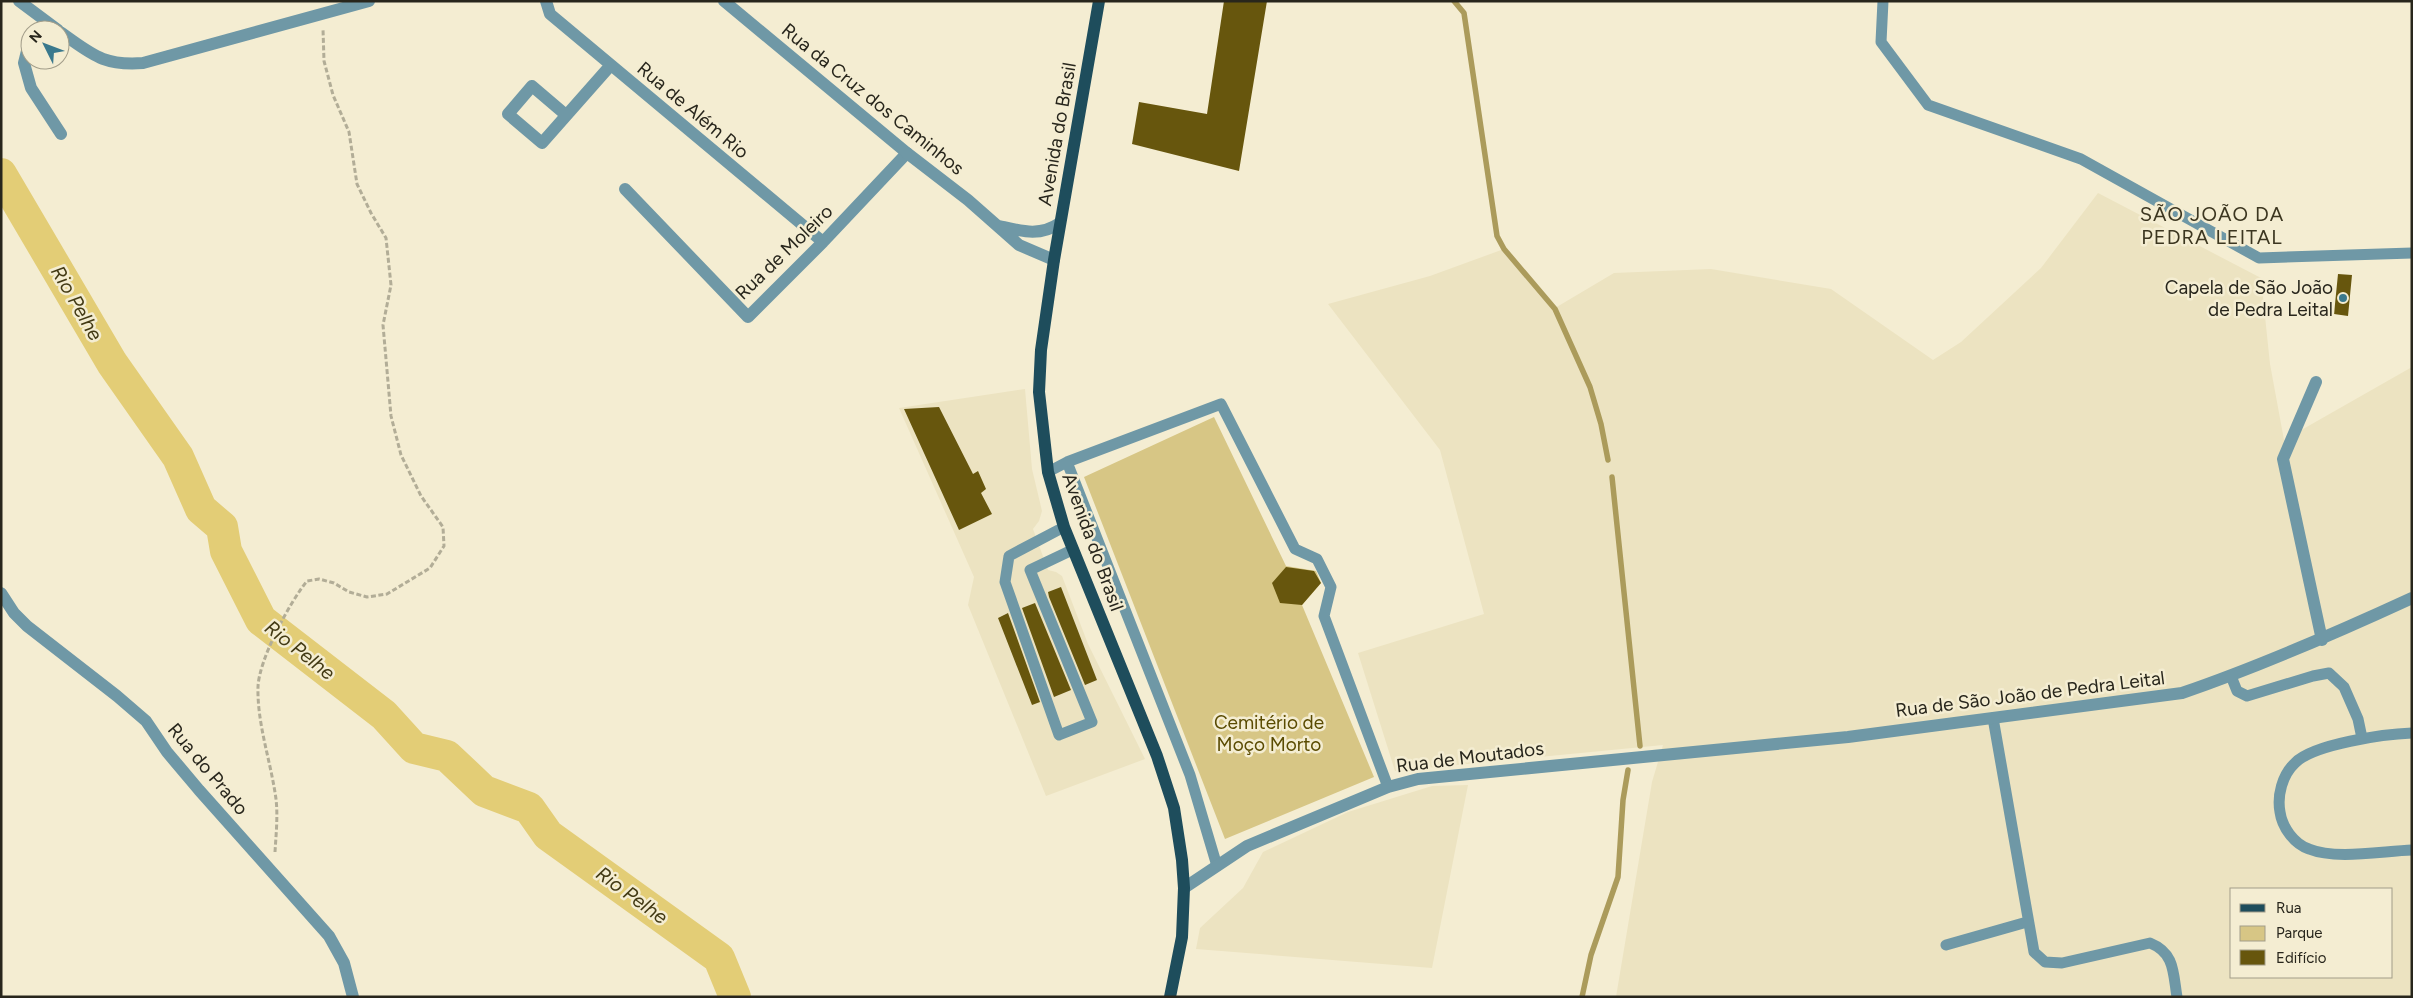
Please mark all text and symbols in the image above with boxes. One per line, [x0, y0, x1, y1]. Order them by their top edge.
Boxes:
street label: Rua da Cruz dos Caminhos [777, 18, 969, 180]
north arrow [20, 20, 70, 70]
text: N [26, 27, 46, 46]
street label: Rua de Além Rio [632, 57, 754, 163]
street label: Avenida do Brasil [1033, 60, 1081, 208]
street label: Rua de Moleiro [730, 200, 838, 304]
district label: SÃO JOÃO DA PEDRA LEITAL [2140, 202, 2284, 249]
water label: Rio Pelhe [46, 261, 108, 345]
place label: Capela de São João de Pedra Leital [2165, 276, 2333, 321]
marker: Capela de São João de Pedra Leital [2337, 292, 2349, 304]
street label: Avenida do Brasil [1057, 470, 1129, 614]
water label: Rio Pelhe [260, 615, 340, 685]
street label: Rua de São João de Pedra Leital [1894, 666, 2166, 722]
park label: Cemitério de Moço Morto [1214, 711, 1324, 756]
street label: Rua do Prado [163, 718, 253, 820]
street label: Rua de Moutados [1395, 737, 1545, 777]
water label: Rio Pelhe [592, 861, 673, 929]
legend [2230, 888, 2393, 978]
text: Rua [2276, 899, 2301, 917]
text: Parque [2276, 924, 2323, 942]
text: Edifício [2276, 949, 2327, 967]

